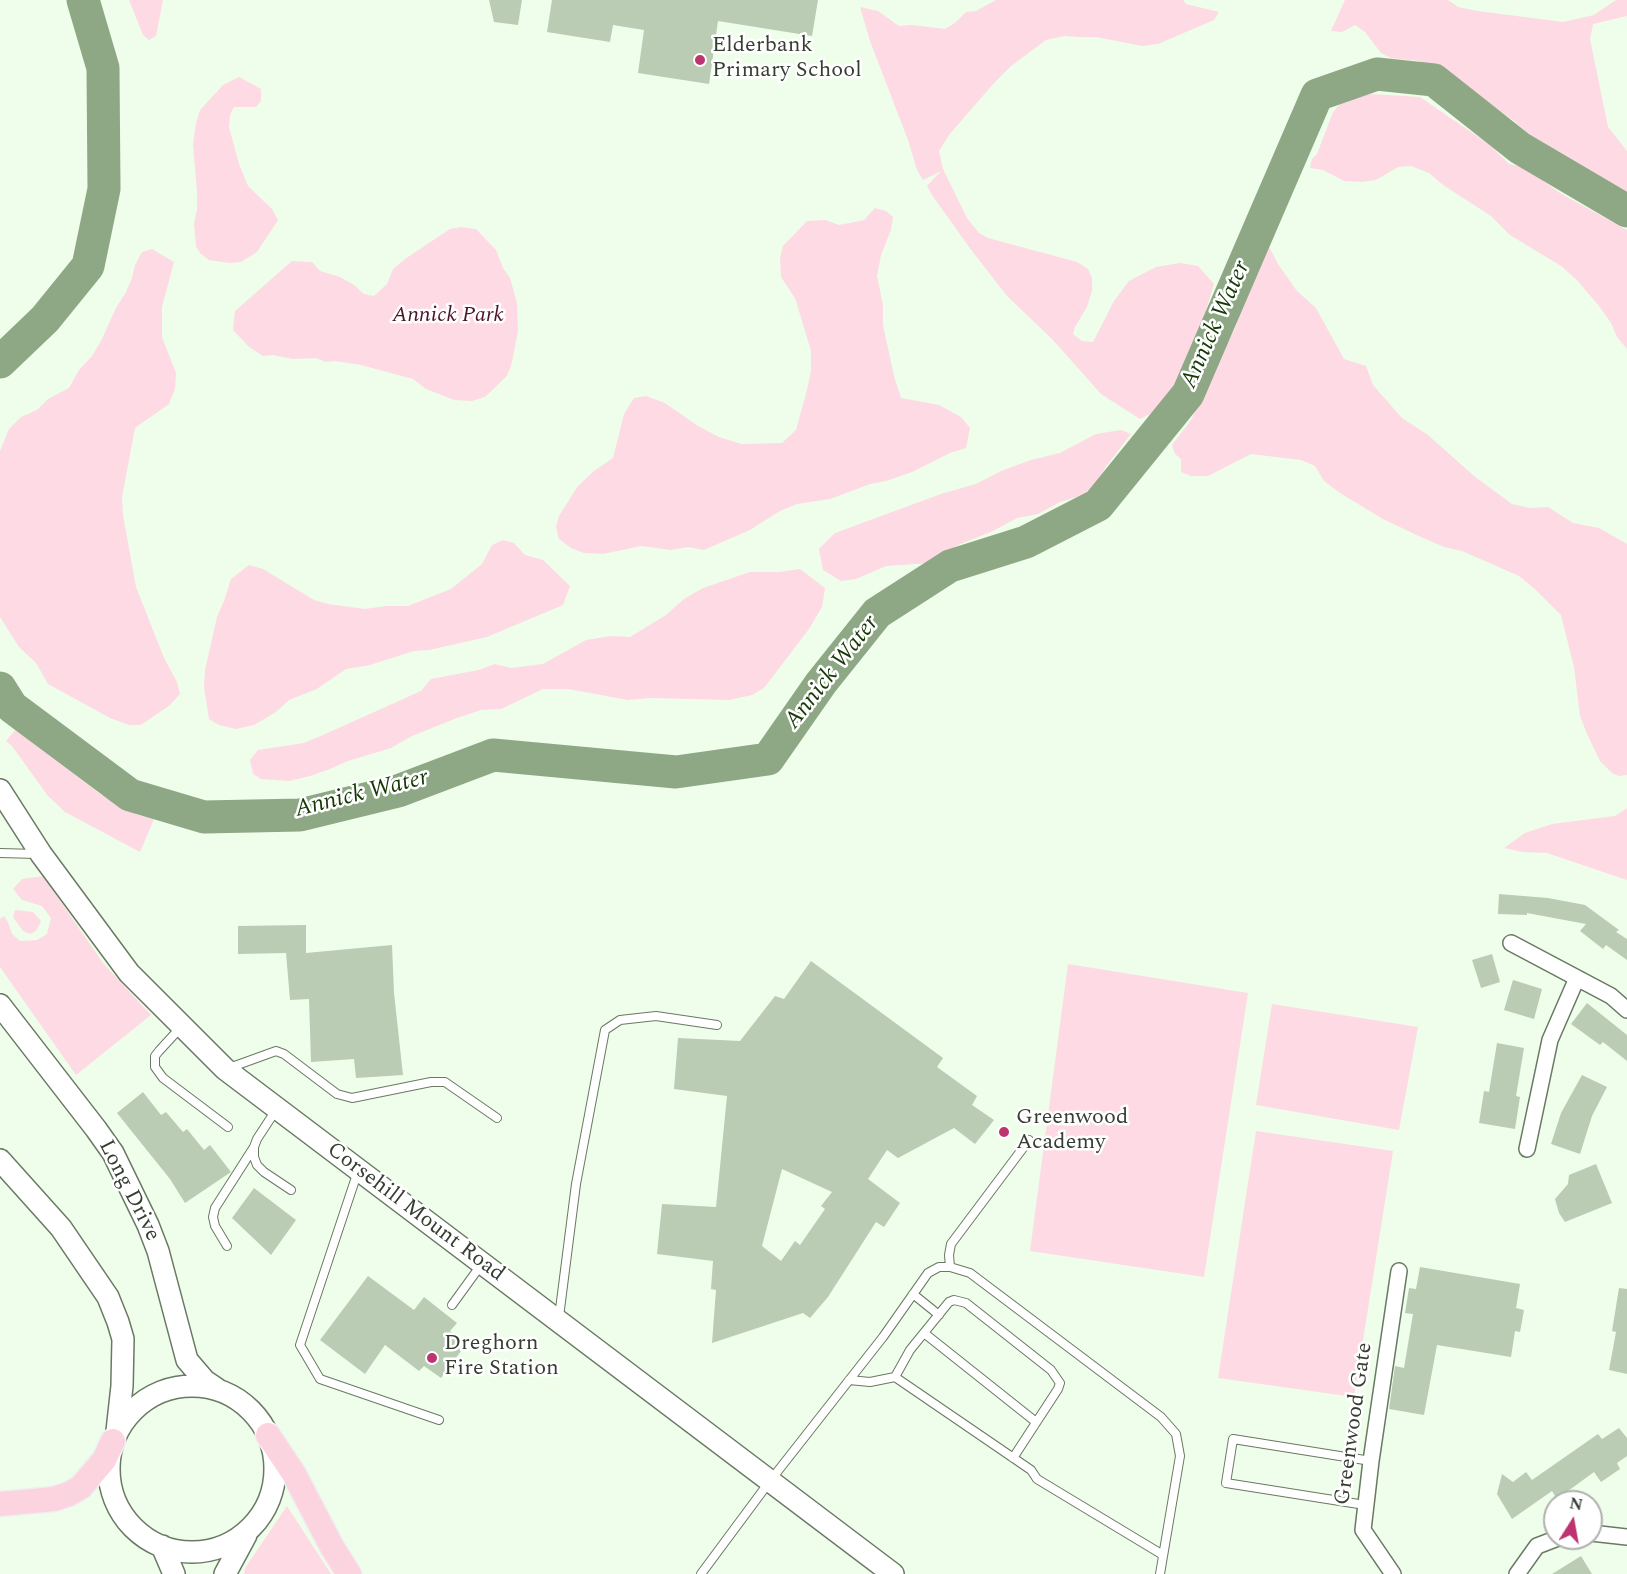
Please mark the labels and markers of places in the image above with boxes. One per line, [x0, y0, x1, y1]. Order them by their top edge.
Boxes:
place label: Elderbank Primary School [712, 34, 862, 86]
marker: Elderbank Primary School [693, 53, 707, 67]
place label: Greenwood Academy [1016, 1106, 1128, 1158]
marker: Greenwood Academy [997, 1125, 1011, 1139]
place label: Dreghorn Fire Station [444, 1332, 559, 1384]
marker: Dreghorn Fire Station [425, 1351, 439, 1365]

